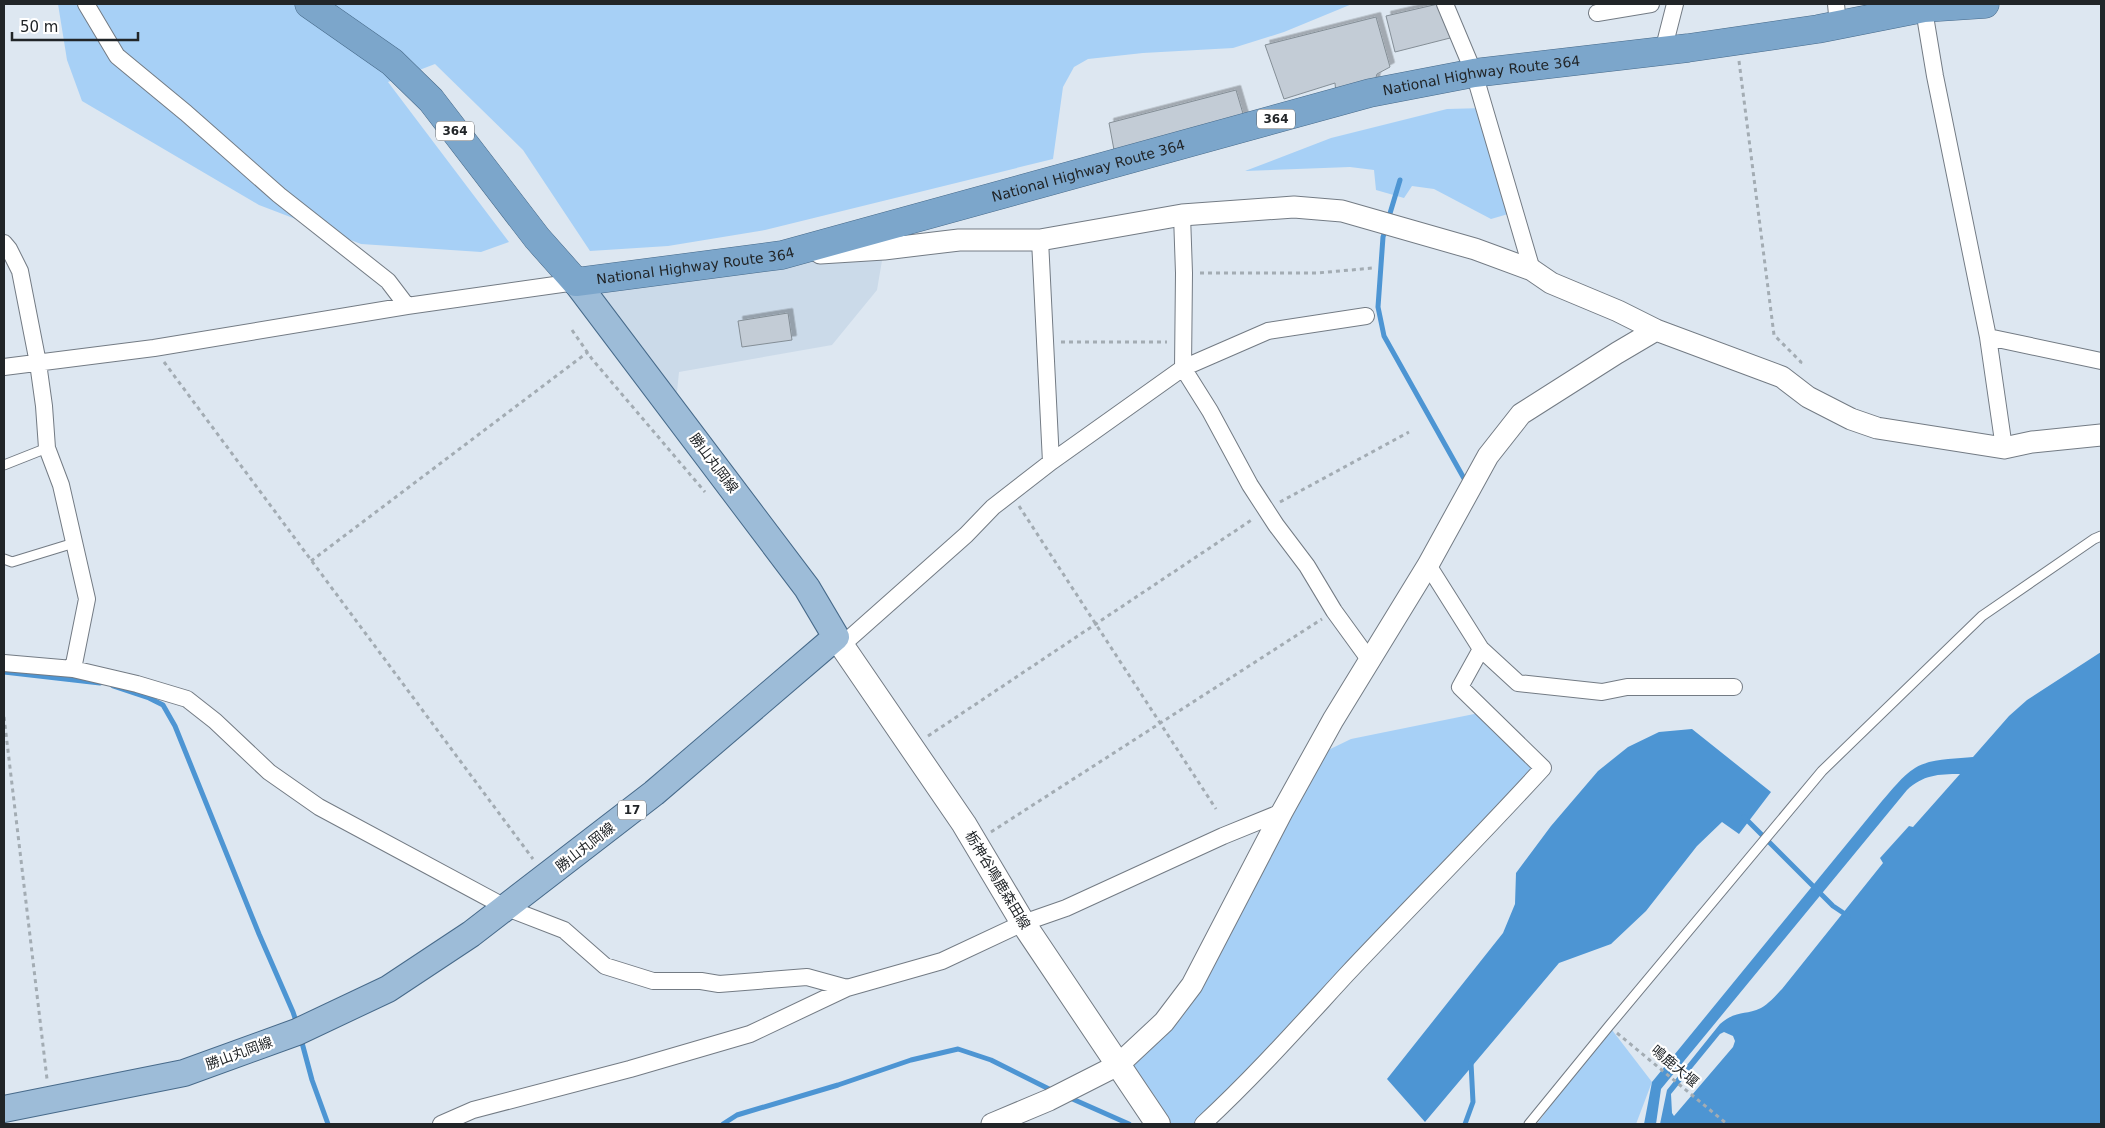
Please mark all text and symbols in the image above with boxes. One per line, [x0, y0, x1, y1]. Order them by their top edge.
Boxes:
scale bar [12, 10, 139, 42]
text: 50 m [20, 18, 58, 36]
street label: National Highway Route 364 [1381, 53, 1581, 98]
road number: 364 [1257, 110, 1295, 128]
road number: 364 [436, 122, 474, 140]
street label: National Highway Route 364 [990, 136, 1187, 205]
street label: National Highway Route 364 [595, 244, 796, 287]
street label: 勝山丸岡線 [687, 430, 741, 496]
road number: 17 [618, 800, 646, 820]
street label: 勝山丸岡線 [552, 819, 618, 875]
street label: 栃神谷鳴鹿森田線 [962, 828, 1034, 932]
street label: 勝山丸岡線 [203, 1034, 275, 1072]
street label: 鳴鹿大堰 [1648, 1042, 1702, 1090]

